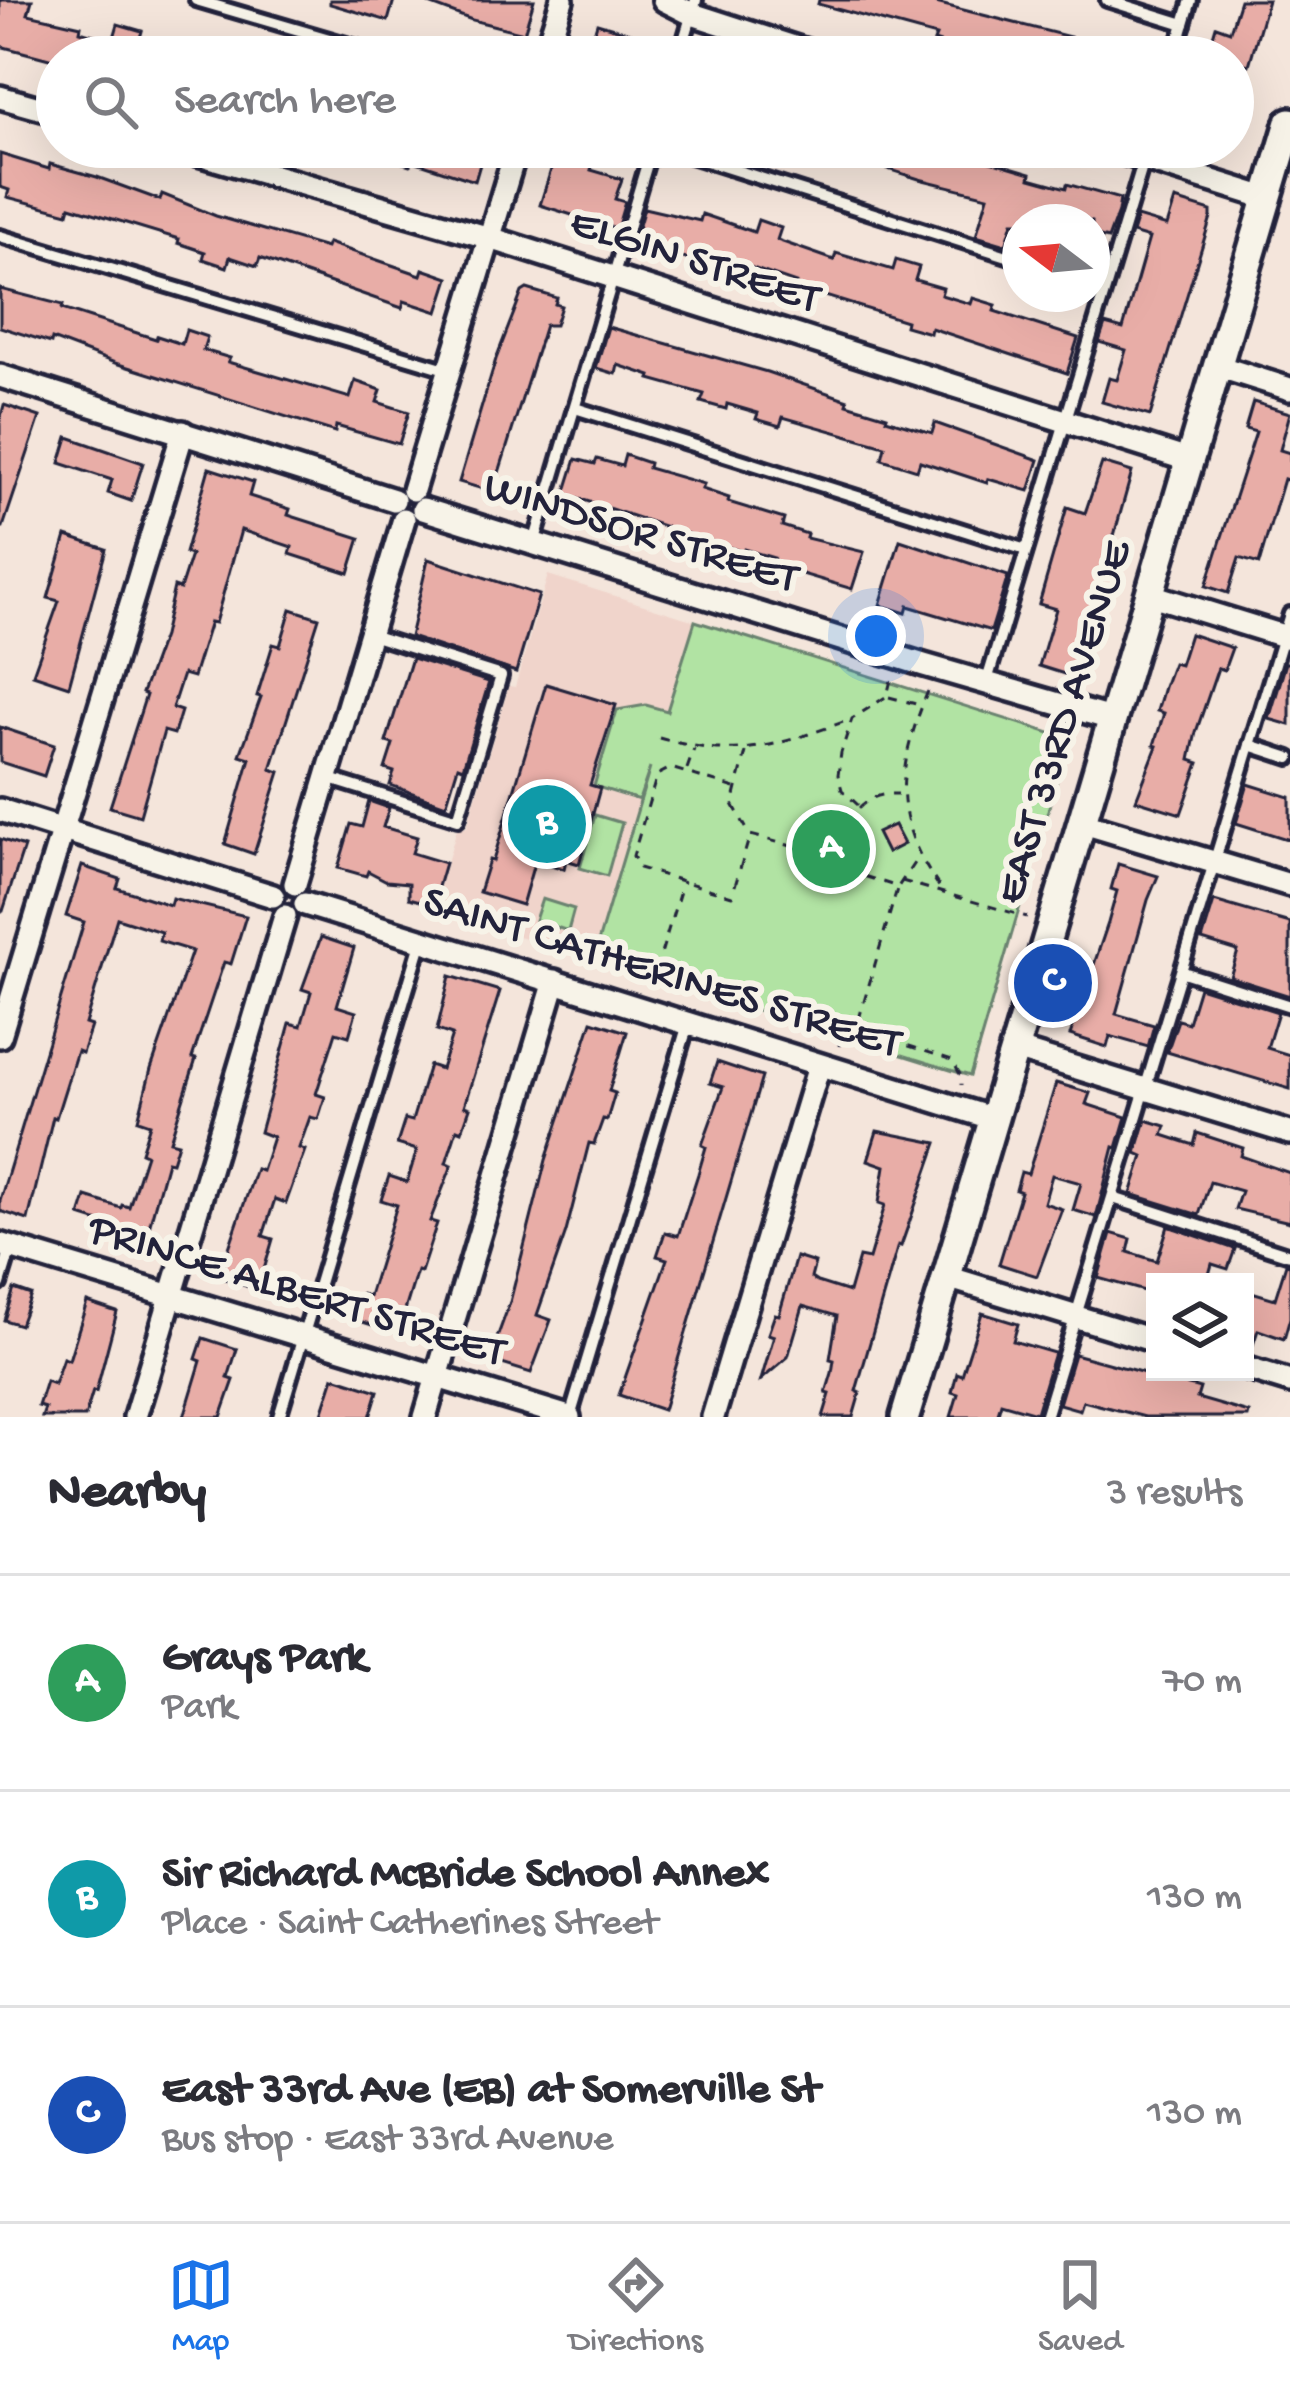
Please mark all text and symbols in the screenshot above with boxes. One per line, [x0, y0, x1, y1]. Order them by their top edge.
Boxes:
search box [36, 36, 1254, 168]
icon: search [78, 69, 144, 135]
text: Search here [174, 76, 396, 129]
street label: ELGIN STREET [563, 198, 827, 329]
north arrow [1002, 204, 1110, 312]
street label: WINDSOR STREET [477, 462, 805, 608]
street label: EAST 33RD AVENUE [986, 533, 1147, 911]
your location [846, 606, 906, 666]
pin: B [508, 779, 586, 869]
pin: A [792, 804, 870, 894]
street label: SAINT CATHERINES STREET [416, 877, 908, 1073]
pin: C [1014, 938, 1092, 1028]
street label: PRINCE ALBERT STREET [80, 1204, 512, 1382]
map controls [1146, 1273, 1254, 1381]
button: layers [1146, 1273, 1254, 1381]
text: Nearby [48, 1465, 206, 1525]
text: 3 results [1107, 1472, 1242, 1518]
text: Grays Park [162, 1633, 366, 1686]
text: A [75, 1660, 99, 1706]
text: 70 m [1163, 1660, 1242, 1706]
text: Park [162, 1686, 236, 1732]
text: Sir Richard McBride School Annex [162, 1849, 769, 1902]
text: B [77, 1876, 97, 1922]
text: 130 m [1147, 1876, 1242, 1922]
text: Place · Saint Catherines Street [162, 1902, 658, 1948]
text: East 33rd Ave (EB) at Somerville St [162, 2065, 820, 2118]
text: C [76, 2092, 98, 2138]
text: 130 m [1147, 2092, 1242, 2138]
text: Bus stop · East 33rd Avenue [162, 2118, 613, 2164]
tab: Map [168, 2252, 234, 2362]
tab: Directions [569, 2252, 703, 2362]
tab: Saved [1038, 2252, 1122, 2362]

